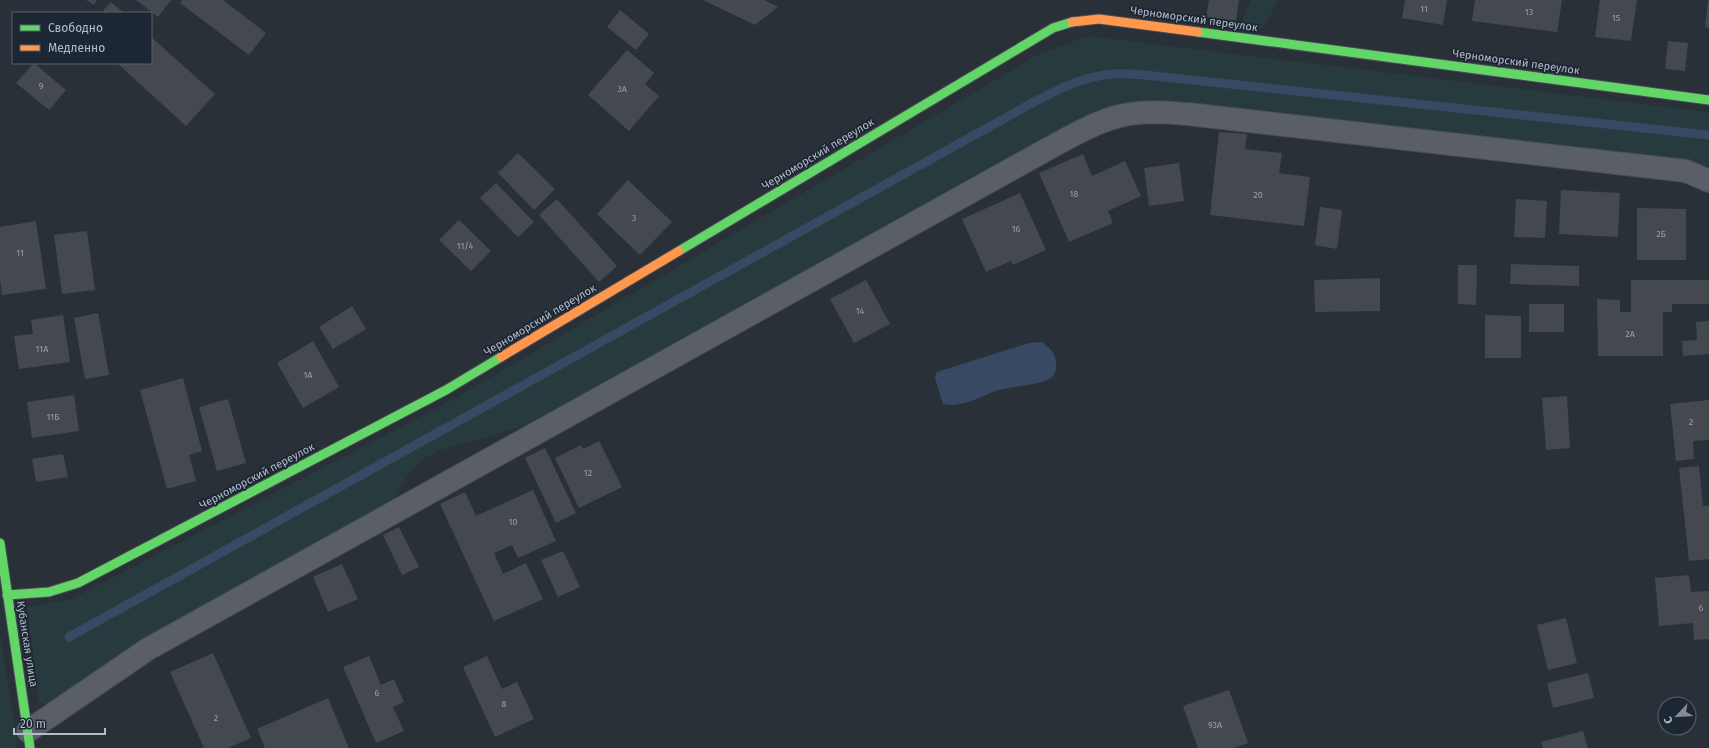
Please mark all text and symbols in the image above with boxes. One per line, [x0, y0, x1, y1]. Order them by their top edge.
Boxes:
street label: Черноморский переулок [1130, 4, 1259, 34]
house number: 11 [1420, 4, 1428, 14]
house number: 13 [1525, 7, 1533, 17]
legend [12, 12, 152, 64]
house number: 15 [1612, 13, 1621, 23]
text: Свободно [48, 21, 103, 35]
text: Медленно [48, 41, 105, 55]
street label: Черноморский переулок [1452, 47, 1581, 77]
house number: 9 [39, 81, 44, 91]
house number: 3А [617, 84, 628, 94]
street label: Черноморский переулок [760, 115, 877, 193]
house number: 18 [1070, 189, 1078, 199]
house number: 20 [1253, 190, 1263, 200]
house number: 3 [632, 213, 636, 223]
house number: 16 [1012, 224, 1021, 234]
house number: 2Б [1656, 229, 1666, 239]
house number: 11/4 [457, 241, 474, 251]
house number: 11 [16, 248, 24, 258]
street label: Черноморский переулок [482, 281, 599, 359]
house number: 14 [856, 306, 865, 316]
house number: 2А [1625, 329, 1636, 339]
house number: 11А [36, 344, 49, 354]
house number: 1А [303, 370, 313, 380]
house number: 11Б [47, 412, 59, 422]
house number: 2 [1689, 417, 1693, 427]
street label: Черноморский переулок [197, 440, 317, 512]
house number: 12 [584, 468, 592, 478]
house number: 10 [509, 517, 517, 527]
street label: Кубанская улица [14, 600, 40, 688]
house number: 6 [1699, 603, 1704, 613]
house number: 6 [375, 688, 380, 698]
north arrow [1657, 696, 1697, 736]
house number: 8 [502, 699, 507, 709]
scale bar [14, 710, 105, 736]
house number: 2 [214, 713, 218, 723]
text: С [1661, 714, 1676, 726]
text: 20 m [20, 717, 46, 731]
house number: 93А [1208, 720, 1223, 730]

